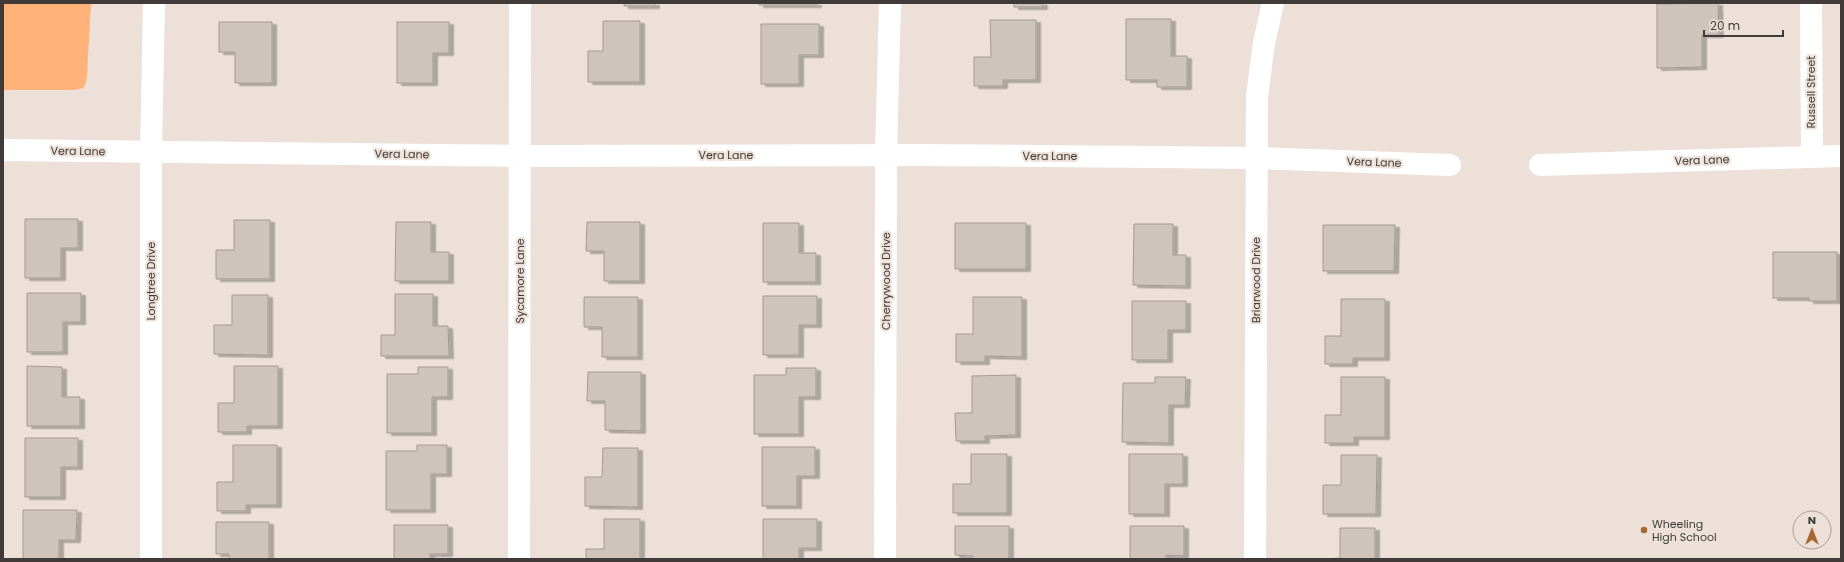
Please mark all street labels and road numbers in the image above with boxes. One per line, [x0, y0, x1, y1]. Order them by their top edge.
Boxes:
street label: Russell Street [1803, 56, 1819, 128]
street label: Vera Lane [50, 143, 106, 159]
street label: Vera Lane [374, 146, 430, 162]
street label: Vera Lane [699, 147, 754, 163]
street label: Vera Lane [1023, 148, 1078, 164]
street label: Vera Lane [1674, 151, 1730, 169]
street label: Vera Lane [1346, 153, 1402, 171]
street label: Cherrywood Drive [878, 232, 894, 330]
street label: Briarwood Drive [1248, 237, 1264, 323]
street label: Sycamore Lane [512, 238, 528, 324]
street label: Longtree Drive [143, 242, 159, 320]

